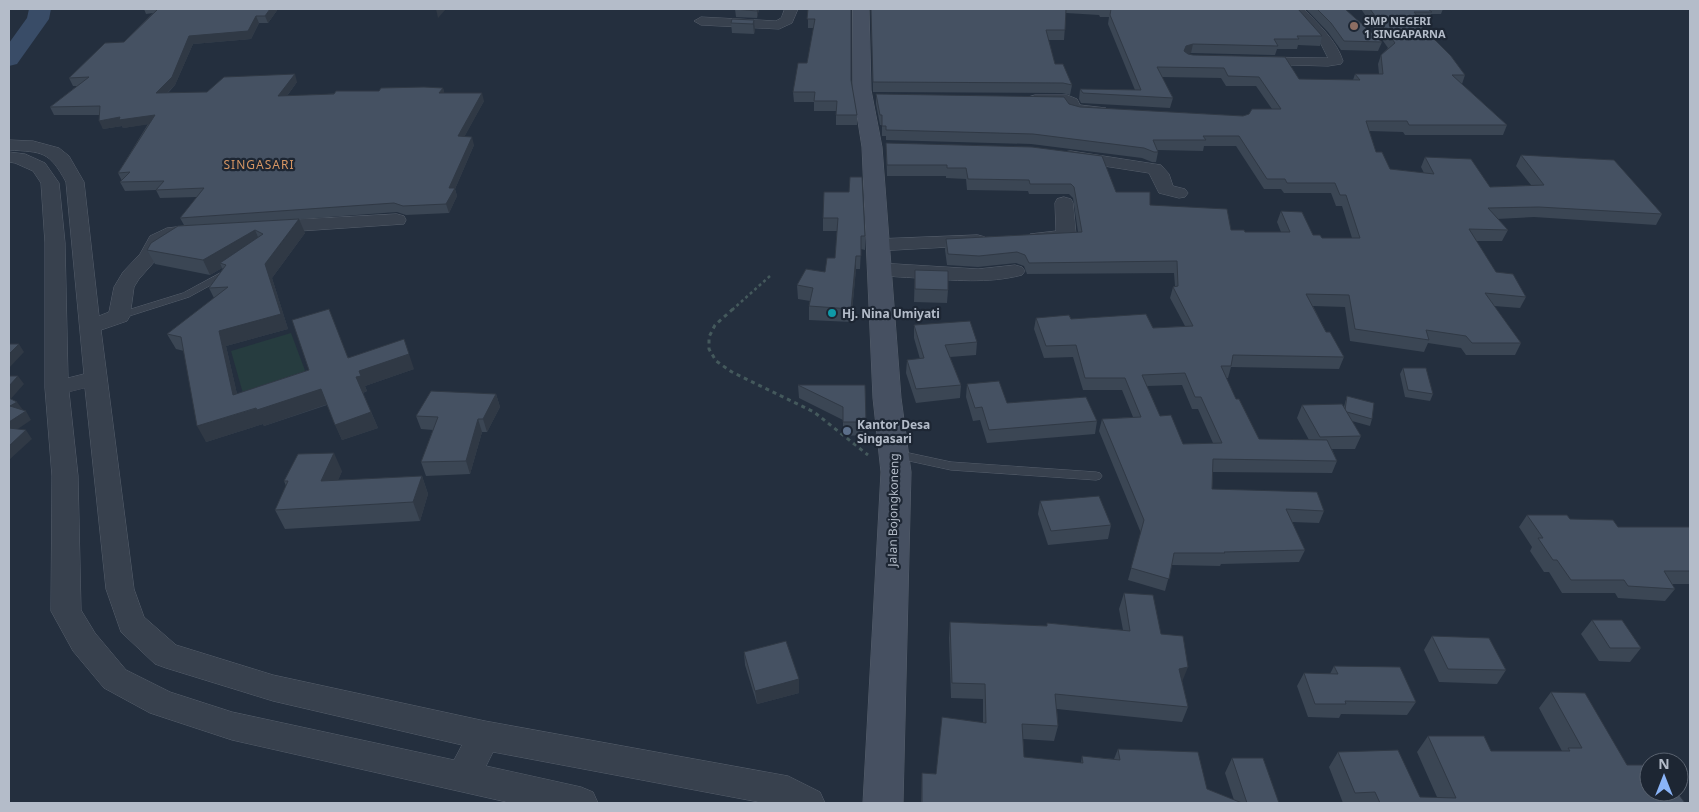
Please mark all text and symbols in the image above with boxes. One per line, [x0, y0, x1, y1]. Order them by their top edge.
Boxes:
place label: SMP NEGERI 1 SINGAPARNA [1364, 13, 1446, 41]
marker: SMP NEGERI 1 SINGAPARNA [1348, 20, 1360, 32]
district label: SINGASARI [224, 156, 294, 173]
place label: Hj. Nina Umiyati [842, 305, 940, 322]
marker: Hj. Nina Umiyati [826, 307, 838, 319]
place label: Kantor Desa Singasari [857, 416, 930, 447]
marker: Kantor Desa Singasari [841, 425, 853, 437]
street label: Jalan Bojongkoneng [883, 453, 902, 568]
north arrow [1639, 752, 1689, 802]
text: N [1658, 754, 1670, 773]

